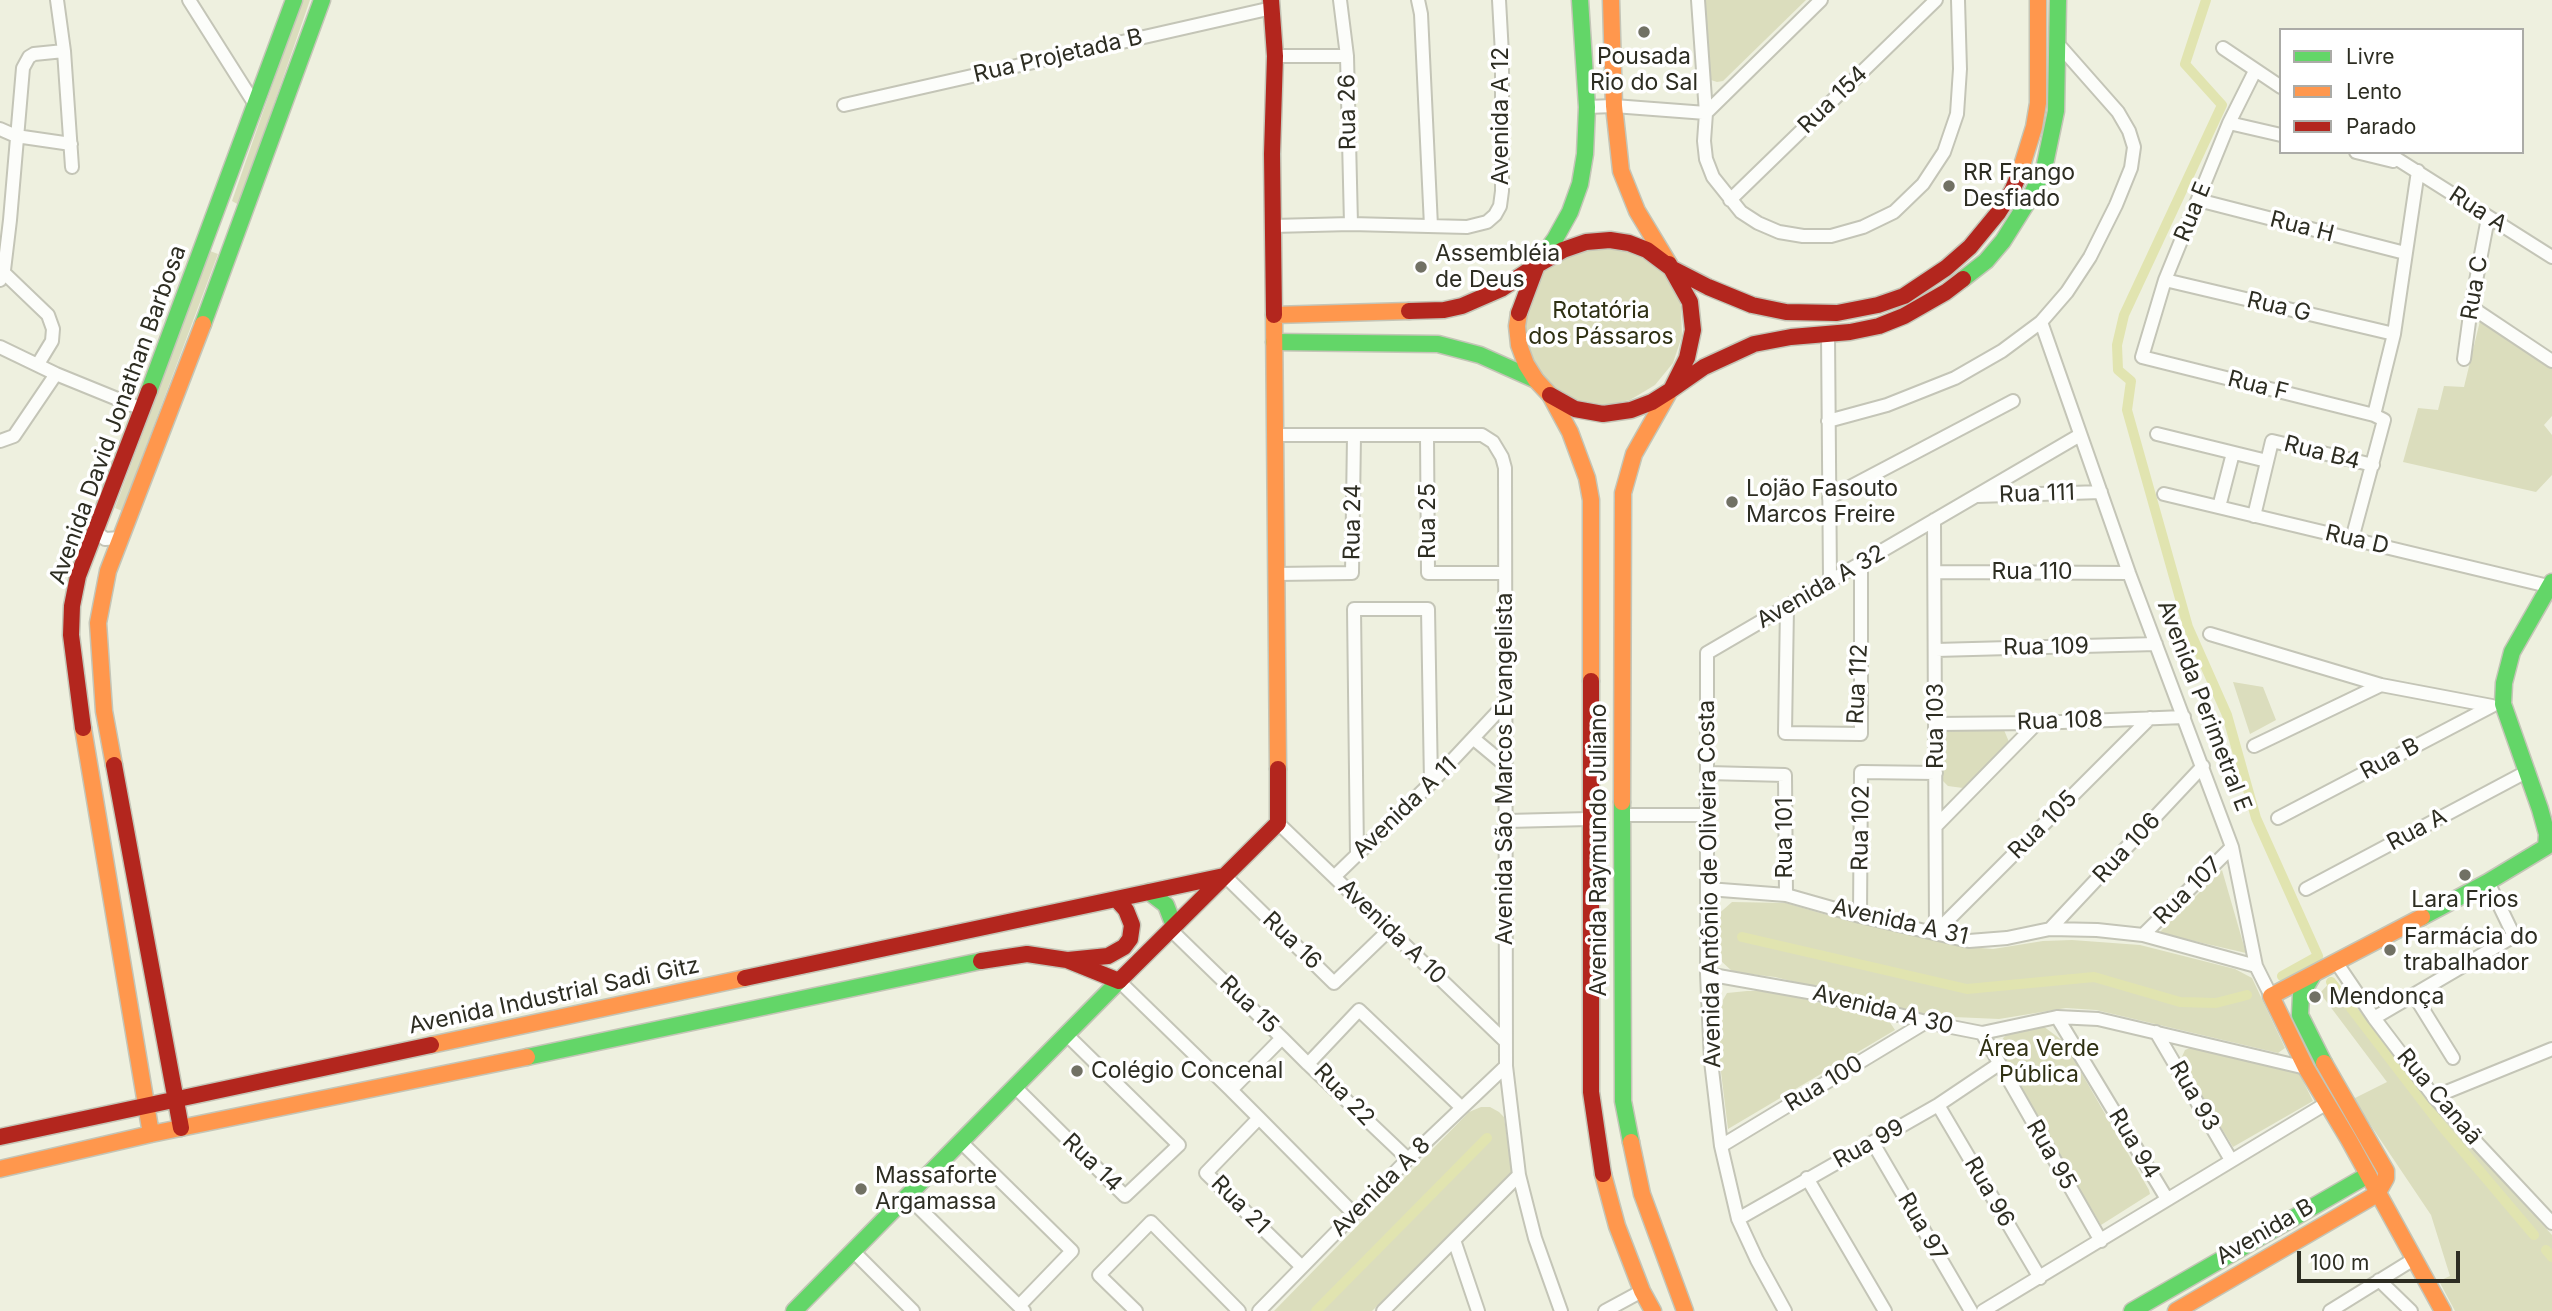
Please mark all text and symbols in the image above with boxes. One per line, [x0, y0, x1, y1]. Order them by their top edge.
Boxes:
street label: Rua Projetada B [971, 23, 1145, 89]
marker: Pousada Rio do Sal [1636, 24, 1652, 40]
legend [2279, 28, 2524, 154]
place label: Pousada Rio do Sal [1590, 43, 1698, 97]
text: Livre [2346, 44, 2395, 69]
street label: Avenida A 12 [1487, 47, 1515, 185]
street label: Rua 154 [1792, 60, 1874, 140]
street label: Rua 26 [1334, 74, 1362, 150]
text: Lento [2346, 79, 2402, 104]
text: Parado [2346, 114, 2416, 139]
place label: RR Frango Desfiado [1963, 159, 2075, 213]
marker: RR Frango Desfiado [1941, 178, 1957, 194]
street label: Rua E [2169, 178, 2217, 246]
street label: Rua A [2444, 181, 2512, 239]
street label: Rua H [2267, 206, 2337, 248]
place label: Assembléia de Deus [1435, 240, 1560, 294]
street label: Avenida David Jonathan Barbosa [44, 242, 192, 588]
street label: Rua C [2456, 254, 2494, 322]
marker: Assembléia de Deus [1413, 259, 1429, 275]
street label: Rua G [2244, 286, 2314, 328]
park label: Rotatória dos Pássaros [1528, 297, 1674, 351]
street label: Rua F [2225, 365, 2291, 407]
street label: Rua B4 [2281, 430, 2363, 476]
place label: Lojão Fasouto Marcos Freire [1746, 475, 1898, 529]
street label: Rua 111 [1999, 479, 2075, 509]
street label: Rua 25 [1414, 483, 1442, 559]
street label: Rua 24 [1339, 484, 1367, 560]
marker: Lojão Fasouto Marcos Freire [1724, 494, 1740, 510]
street label: Rua D [2323, 519, 2391, 561]
street label: Avenida A 32 [1752, 539, 1890, 635]
street label: Rua 110 [1991, 558, 2073, 586]
street label: Avenida São Marcos Evangelista [1491, 593, 1519, 945]
street label: Avenida Perimetral E [2151, 597, 2257, 815]
street label: Rua 109 [2003, 632, 2089, 662]
street label: Rua 112 [1842, 643, 1874, 725]
street label: Rua 103 [1922, 683, 1950, 769]
street label: Avenida Antônio de Oliveira Costa [1693, 700, 1727, 1068]
street label: Avenida Raymundo Juliano [1585, 704, 1613, 996]
street label: Rua 108 [2017, 706, 2103, 736]
street label: Rua B [2356, 732, 2424, 786]
street label: Avenida A 11 [1347, 752, 1463, 864]
street label: Rua 102 [1846, 785, 1876, 871]
street label: Rua 105 [2003, 785, 2083, 865]
street label: Rua 101 [1771, 797, 1799, 879]
street label: Rua A [2382, 803, 2452, 857]
street label: Rua 106 [2088, 807, 2166, 889]
street label: Rua 107 [2148, 851, 2228, 931]
marker: Lara Frios [2457, 867, 2473, 883]
street label: Avenida A 10 [1332, 874, 1452, 990]
place label: Lara Frios [2411, 886, 2519, 914]
street label: Avenida A 31 [1829, 893, 1971, 951]
street label: Rua 16 [1257, 906, 1327, 976]
place label: Farmácia do trabalhador [2404, 923, 2538, 977]
marker: Farmácia do trabalhador [2382, 942, 2398, 958]
street label: Avenida Industrial Sadi Gitz [406, 952, 702, 1040]
street label: Rua 15 [1214, 970, 1284, 1040]
street label: Avenida A 30 [1810, 979, 1956, 1041]
place label: Mendonça [2329, 983, 2445, 1011]
marker: Mendonça [2307, 989, 2323, 1005]
park label: Área Verde Pública [1978, 1035, 2100, 1089]
street label: Rua Canaã [2391, 1043, 2487, 1151]
street label: Rua 100 [1780, 1050, 1868, 1118]
street label: Rua 93 [2163, 1056, 2225, 1136]
place label: Colégio Concenal [1091, 1057, 1283, 1085]
street label: Rua 22 [1308, 1058, 1380, 1132]
marker: Colégio Concenal [1069, 1063, 1085, 1079]
street label: Rua 94 [2102, 1104, 2166, 1184]
street label: Rua 99 [1829, 1113, 1909, 1175]
street label: Rua 95 [2020, 1115, 2082, 1195]
street label: Rua 14 [1057, 1128, 1127, 1198]
street label: Avenida A 8 [1325, 1131, 1437, 1243]
street label: Rua 96 [1958, 1152, 2020, 1232]
place label: Massaforte Argamassa [875, 1162, 997, 1216]
street label: Rua 21 [1205, 1170, 1275, 1240]
marker: Massaforte Argamassa [853, 1181, 869, 1197]
street label: Rua 97 [1891, 1188, 1953, 1266]
street label: Avenida B [2211, 1193, 2319, 1271]
scale bar [2300, 1238, 2463, 1282]
text: 100 m [2310, 1250, 2369, 1275]

